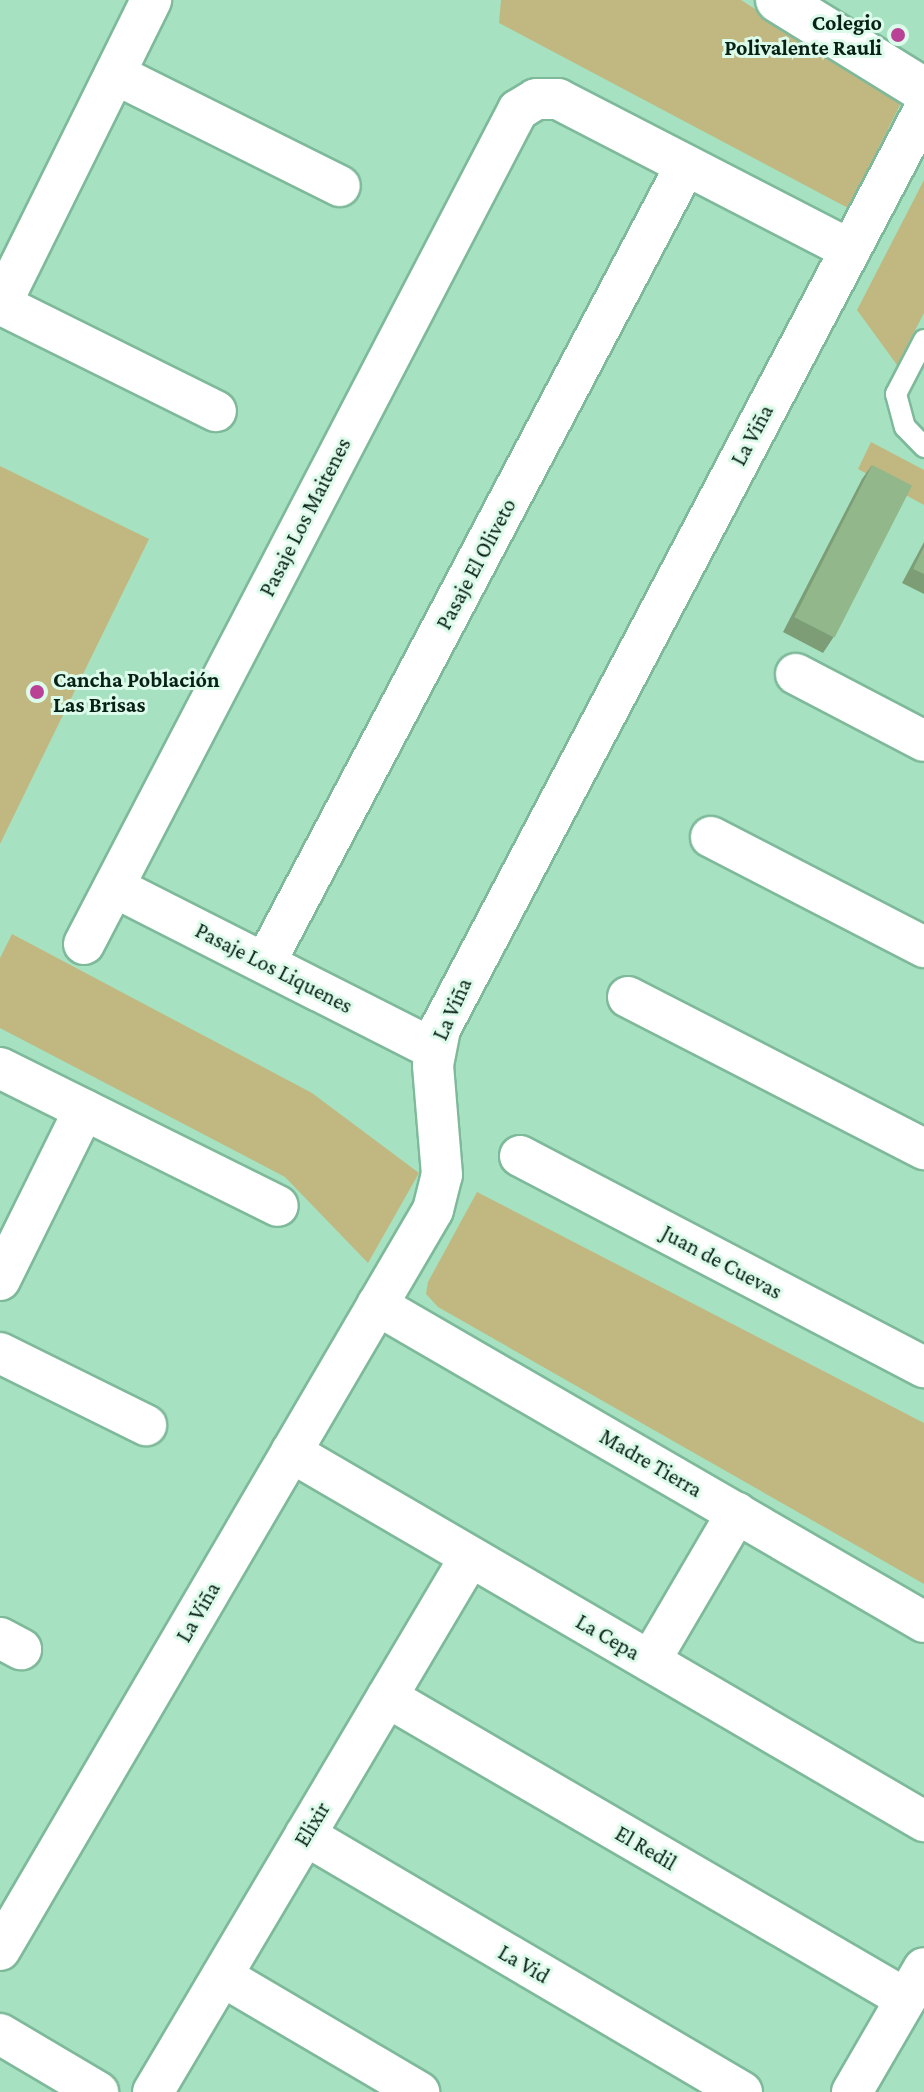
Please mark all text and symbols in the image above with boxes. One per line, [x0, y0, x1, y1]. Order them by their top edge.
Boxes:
place label: Colegio Polivalente Rauli [724, 9, 882, 60]
marker: Colegio Polivalente Rauli [889, 26, 907, 44]
street label: La Viña [725, 400, 779, 470]
street label: Pasaje Los Maitenes [254, 433, 356, 601]
street label: Pasaje El Oliveto [430, 494, 522, 634]
place label: Cancha Población Las Brisas [53, 666, 220, 718]
marker: Cancha Población Las Brisas [28, 683, 46, 701]
street label: Pasaje Los Liquenes [191, 917, 357, 1019]
street label: La Viña [427, 974, 477, 1044]
street label: Juan de Cuevas [657, 1219, 787, 1305]
street label: Madre Tierra [595, 1423, 707, 1503]
street label: La Viña [170, 1577, 226, 1647]
street label: La Cepa [571, 1608, 645, 1666]
street label: Elixir [288, 1797, 336, 1851]
street label: El Redil [611, 1820, 681, 1876]
street label: La Vid [494, 1939, 554, 1989]

